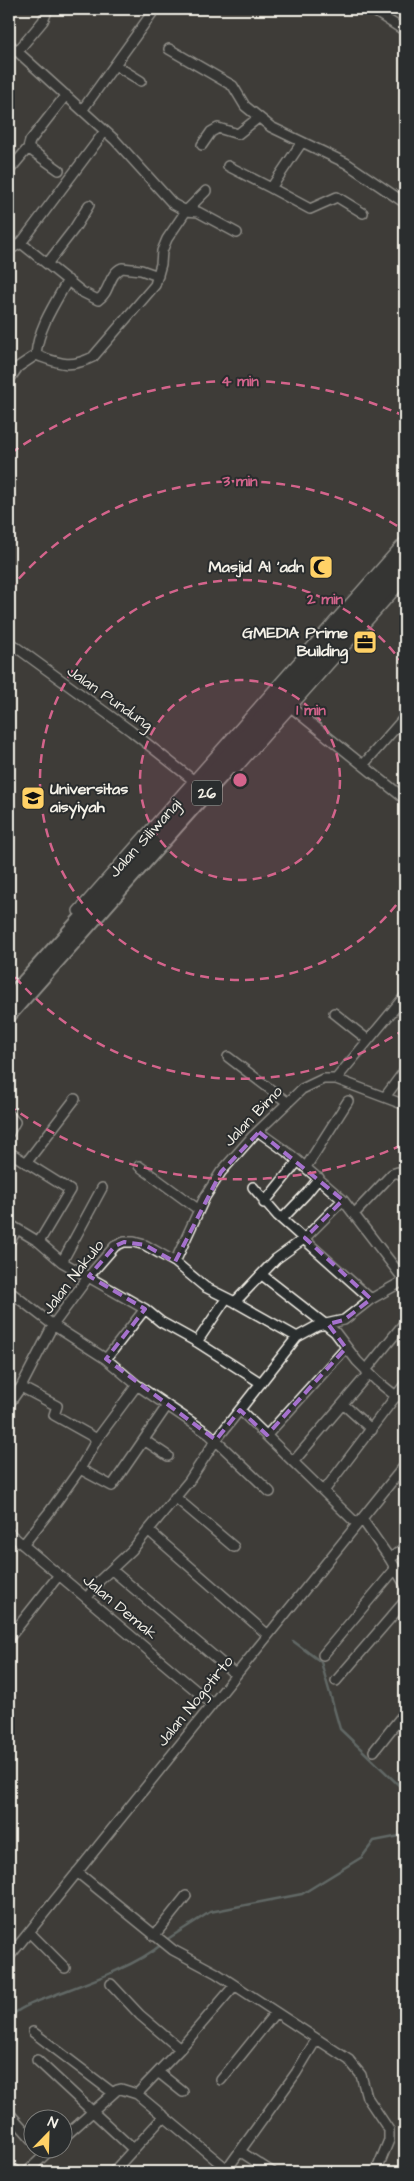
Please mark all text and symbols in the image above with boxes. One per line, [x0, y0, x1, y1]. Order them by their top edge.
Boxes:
text: 4 min [221, 371, 259, 392]
text: 3 min [221, 471, 258, 492]
mosque icon: Masjid Al 'adn [308, 554, 334, 580]
place label: Masjid Al 'adn [209, 556, 304, 578]
text: 2 min [306, 589, 344, 610]
place label: GMEDIA Prime Building [242, 622, 349, 664]
office icon: GMEDIA Prime Building [352, 629, 378, 655]
street label: Jalan Pundung [62, 660, 158, 737]
text: 1 min [296, 700, 326, 721]
centre of rings [231, 771, 249, 789]
place label: Universitas aisyiyah [49, 778, 128, 819]
road number: 26 [192, 780, 222, 806]
school or university icon: Universitas aisyiyah [20, 785, 46, 811]
street label: Jalan Siliwangi [104, 793, 187, 883]
street label: Jalan Bimo [218, 1081, 288, 1151]
street label: Jalan Nakulo [37, 1235, 109, 1319]
street label: Jalan Demak [78, 1569, 162, 1645]
street label: Jalan Nogotirto [151, 1651, 239, 1752]
north arrow [22, 2108, 72, 2158]
text: N [45, 2112, 61, 2134]

